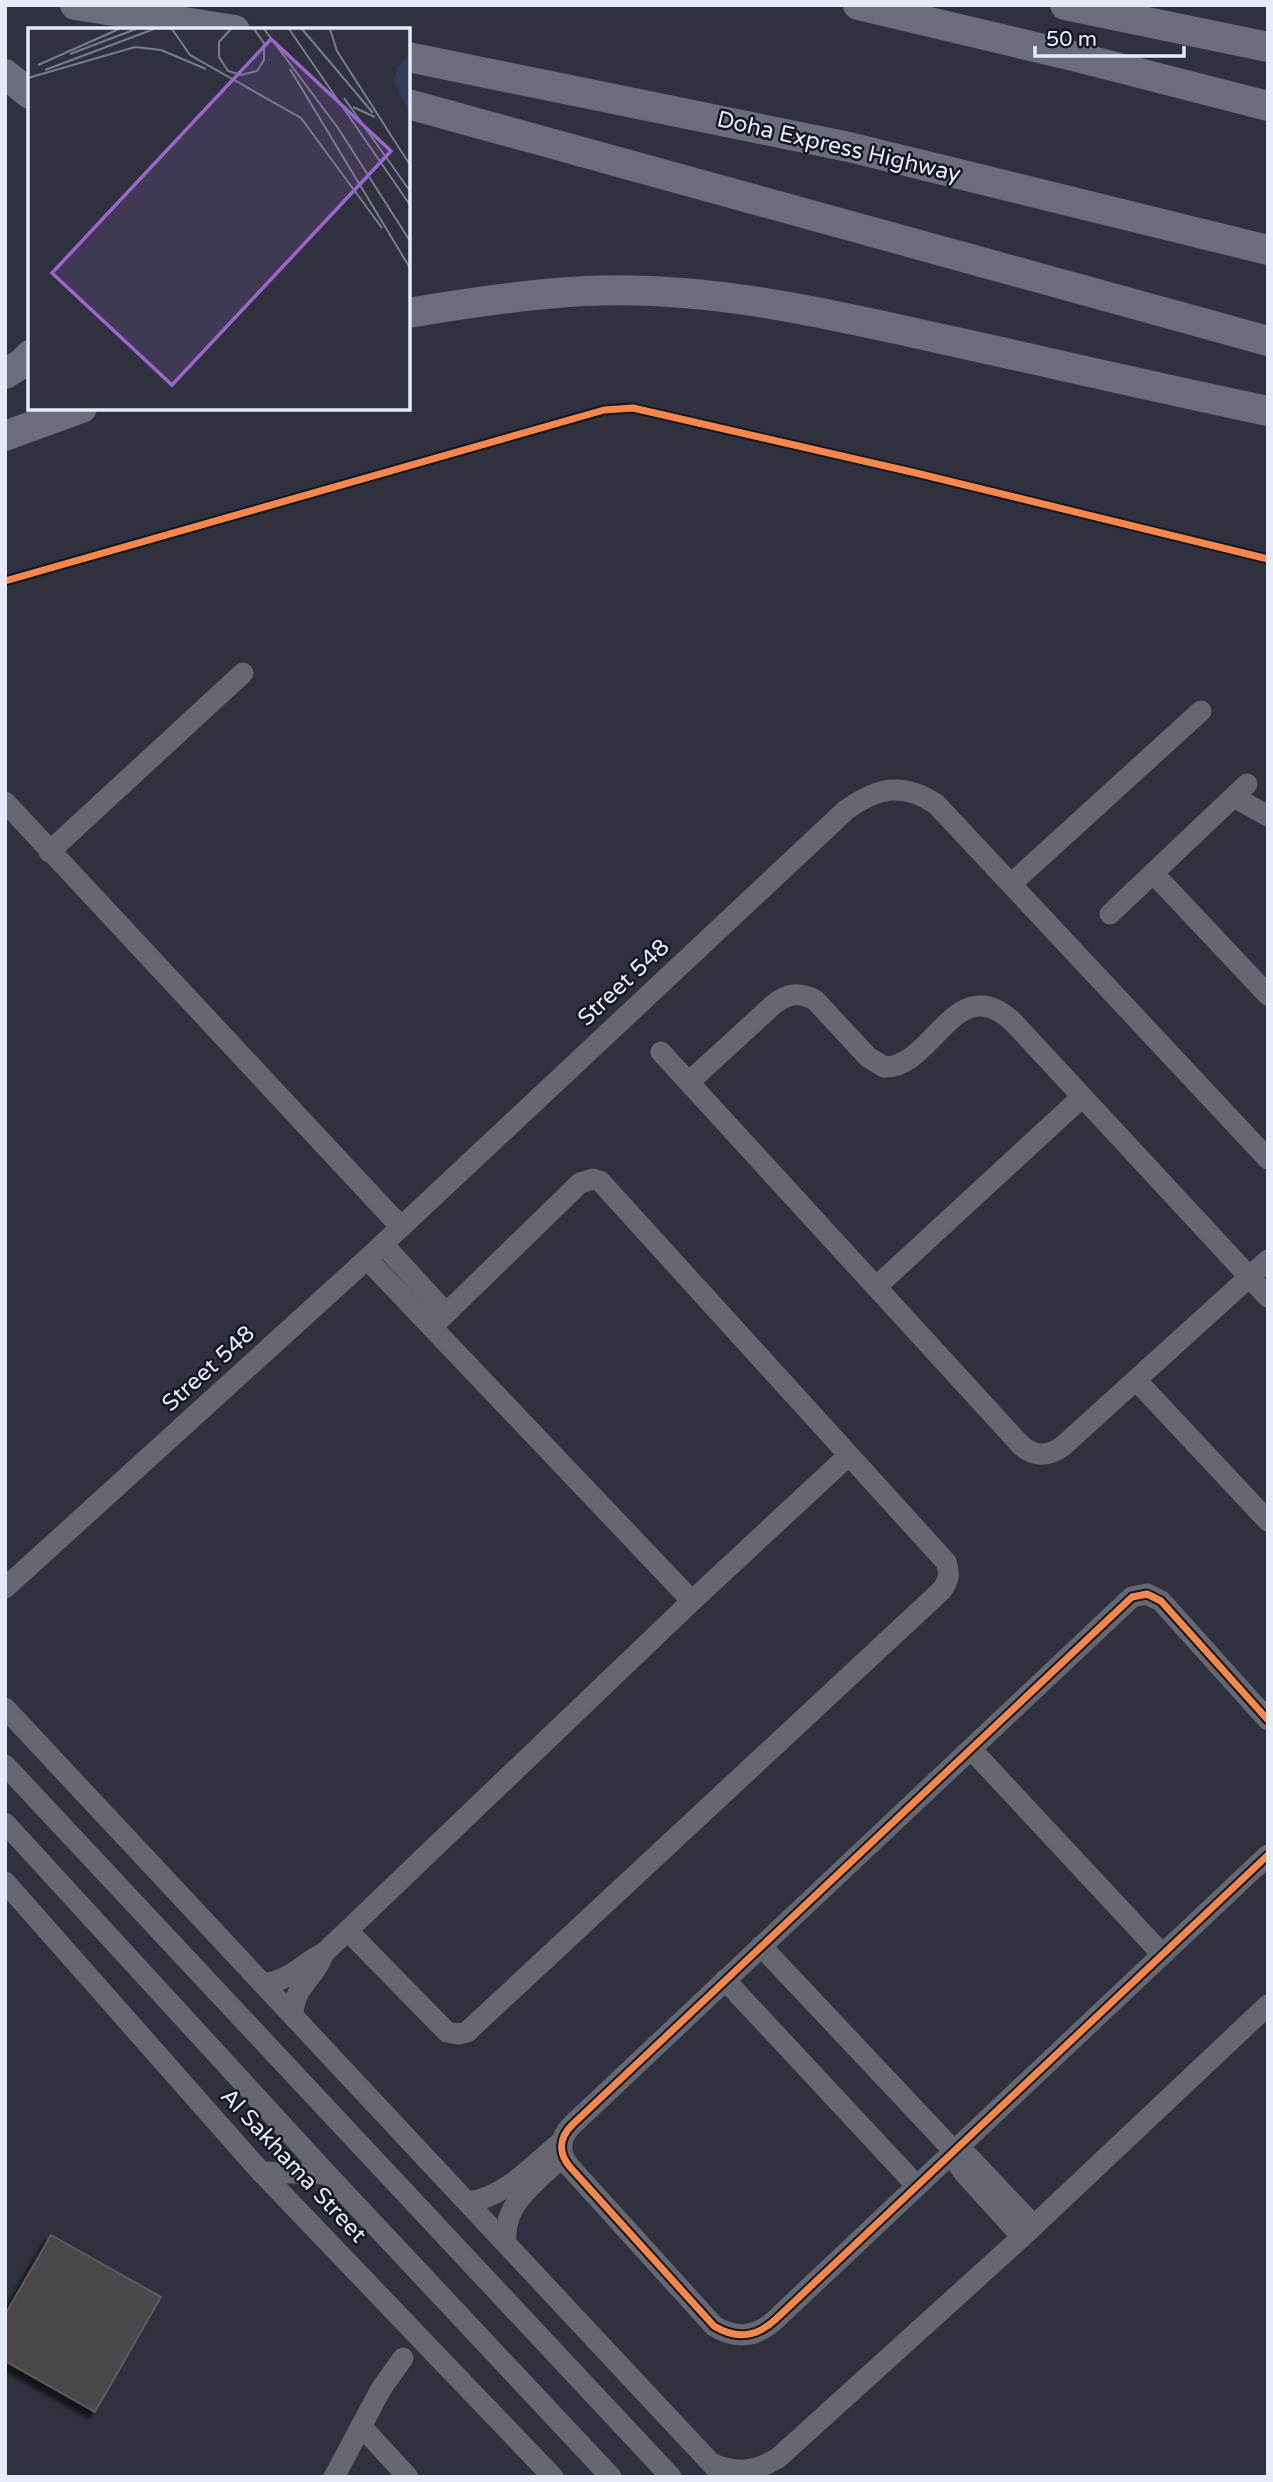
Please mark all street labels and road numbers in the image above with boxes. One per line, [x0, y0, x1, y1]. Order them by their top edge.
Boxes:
street label: Doha Express Highway [714, 105, 963, 189]
street label: Street 548 [572, 933, 675, 1032]
street label: Street 548 [157, 1320, 261, 1418]
street label: Al Sakhama Street [214, 2083, 372, 2249]

